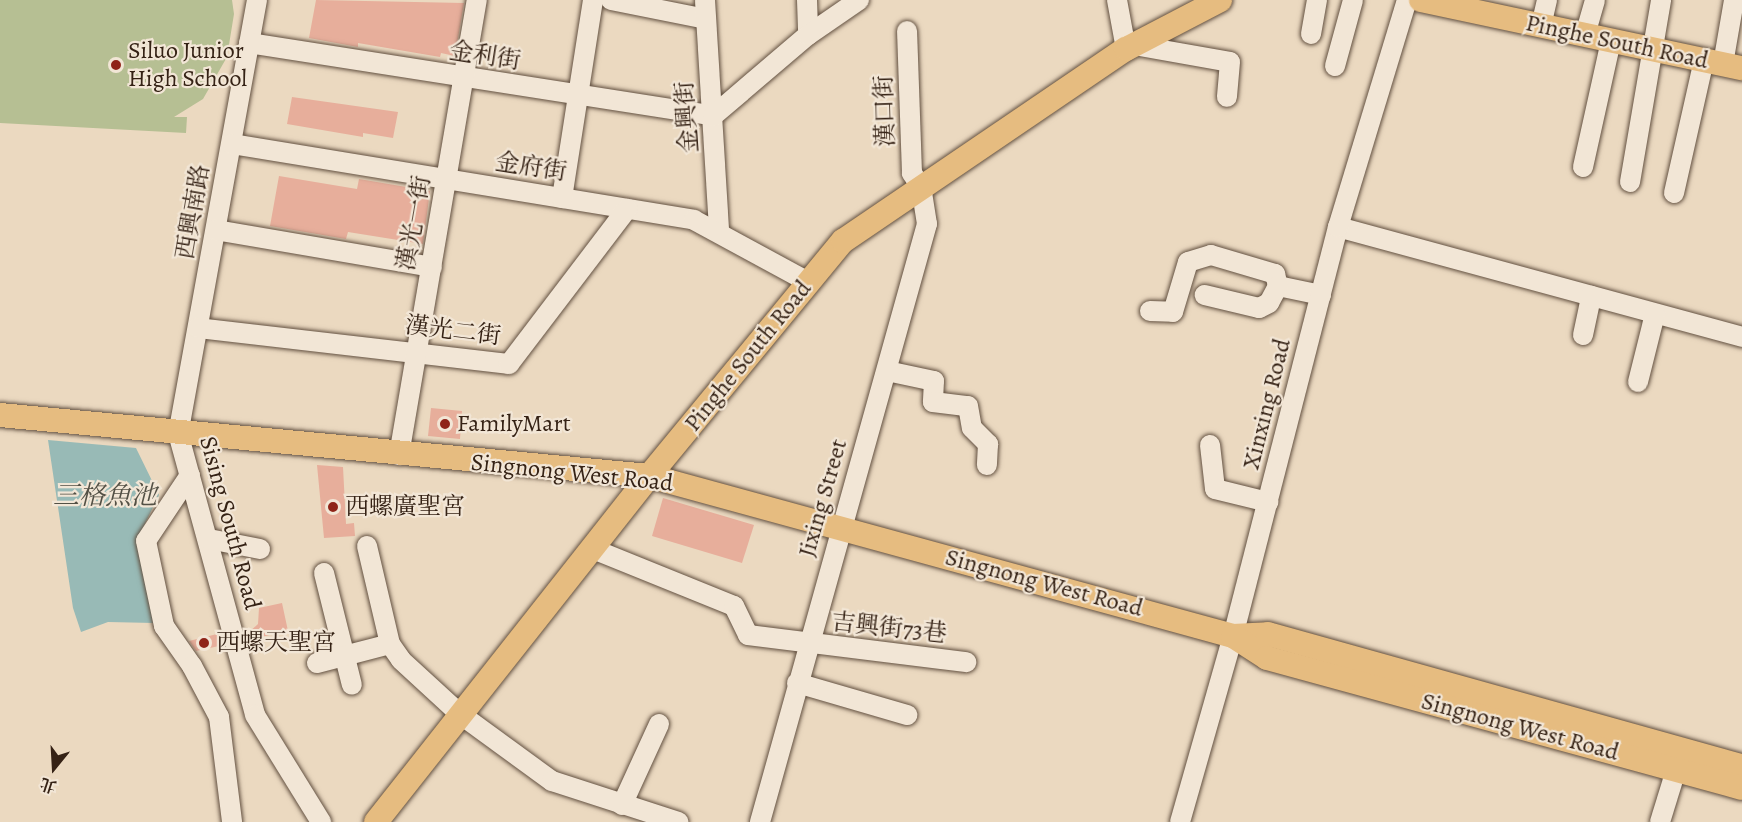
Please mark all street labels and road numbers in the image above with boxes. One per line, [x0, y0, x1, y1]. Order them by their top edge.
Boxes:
street label: Pinghe South Road [1523, 9, 1711, 75]
street label: 金利街 [447, 36, 523, 76]
street label: 漢口街 [869, 75, 901, 147]
street label: 金興街 [670, 80, 704, 154]
street label: 金府街 [493, 147, 569, 187]
street label: 西興南路 [170, 162, 216, 262]
street label: 漢光一街 [391, 173, 437, 273]
street label: Pinghe South Road [678, 275, 818, 437]
street label: 漢光二街 [404, 311, 502, 351]
street label: Xinxing Road [1237, 336, 1297, 472]
street label: Sising South Road [193, 433, 267, 613]
street label: Jixing Street [792, 436, 854, 560]
street label: Singnong West Road [470, 448, 674, 498]
street label: Singnong West Road [942, 543, 1146, 623]
street label: 吉興街73巷 [830, 608, 948, 648]
street label: Singnong West Road [1418, 687, 1622, 767]

